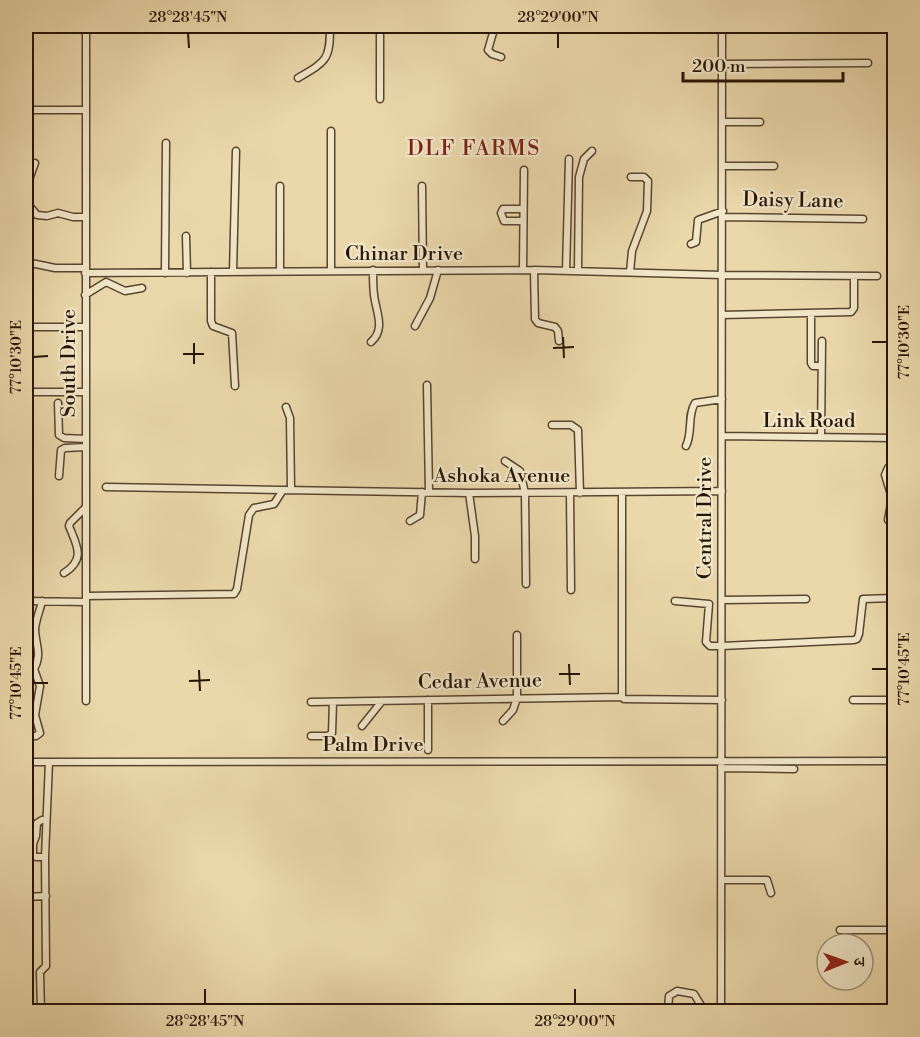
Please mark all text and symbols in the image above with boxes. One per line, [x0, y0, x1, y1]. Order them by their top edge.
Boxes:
text: 28°28'45"N [149, 8, 227, 27]
text: 28°29'00"N [517, 8, 599, 27]
scale bar [683, 45, 844, 83]
text: 200 m [692, 55, 746, 78]
district label: DLF FARMS [407, 136, 541, 162]
street label: Daisy Lane [742, 188, 844, 214]
street label: Chinar Drive [345, 242, 463, 267]
text: 77°10'30"E [895, 305, 914, 379]
street label: South Drive [57, 309, 82, 417]
text: 77°10'30"E [7, 320, 26, 394]
street label: Link Road [763, 409, 856, 434]
street label: Central Drive [693, 457, 718, 579]
street label: Ashoka Avenue [433, 464, 570, 489]
text: 77°10'45"E [895, 632, 914, 706]
text: 77°10'45"E [7, 646, 26, 720]
street label: Cedar Avenue [418, 668, 542, 696]
street label: Palm Drive [322, 733, 424, 758]
north arrow [815, 932, 875, 992]
text: उ [849, 957, 869, 968]
text: 28°28'45"N [166, 1012, 244, 1031]
text: 28°29'00"N [534, 1012, 616, 1031]

